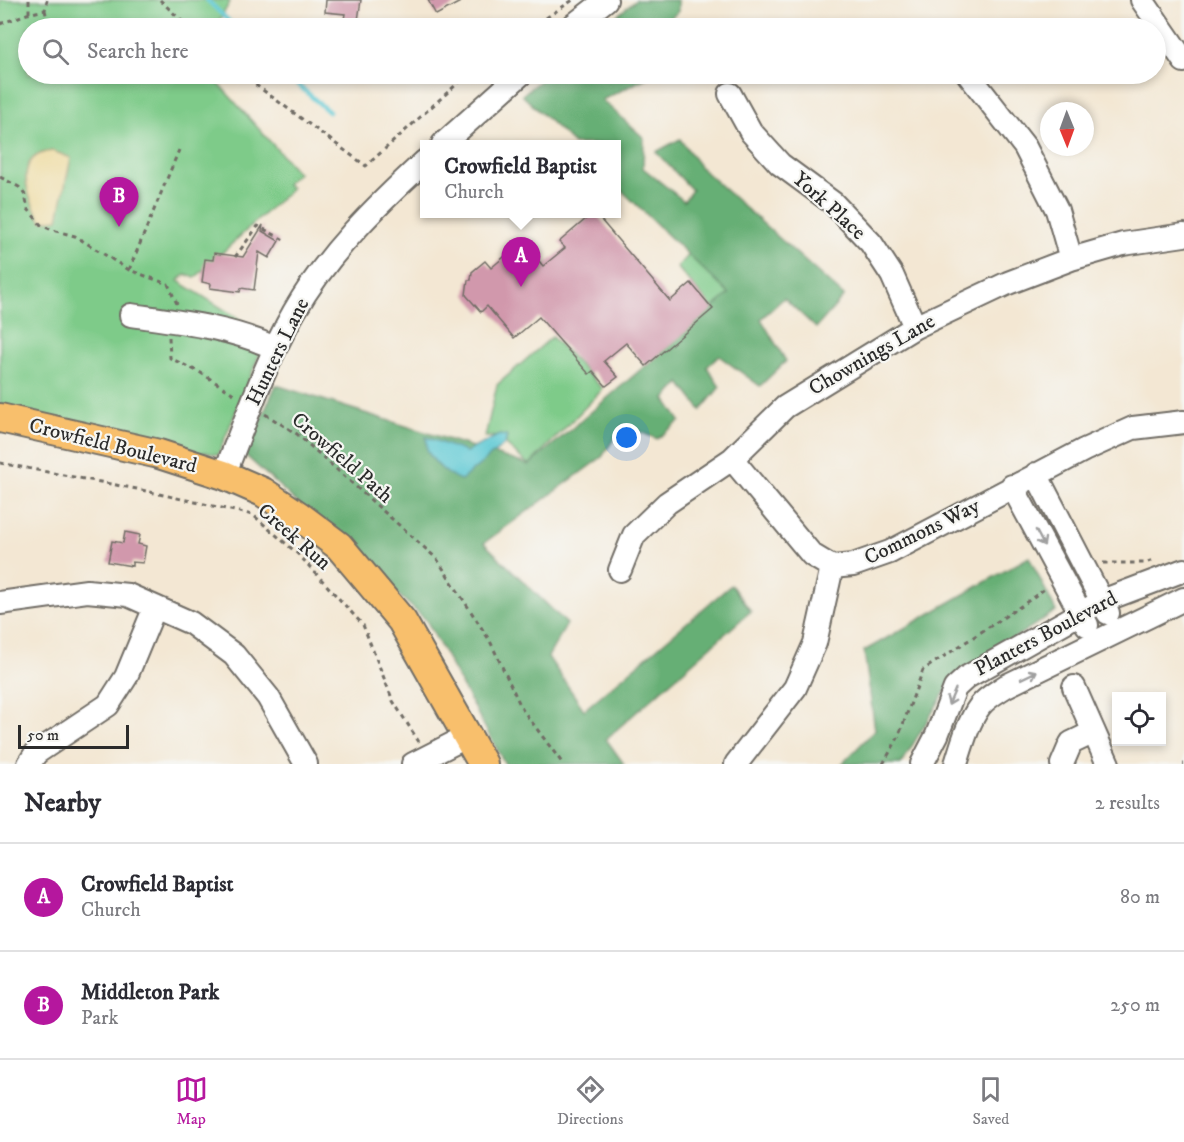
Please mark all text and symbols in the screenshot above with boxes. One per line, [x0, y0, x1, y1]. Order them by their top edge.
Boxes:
search box [18, 18, 1166, 84]
icon: search [39, 35, 72, 68]
text: Search here [87, 38, 189, 65]
north arrow [1040, 102, 1094, 156]
popup [420, 140, 621, 218]
text: Crowfield Baptist [444, 153, 597, 180]
street label: York Place [787, 166, 871, 246]
pin: B [100, 178, 138, 227]
text: Church [444, 180, 504, 205]
pin: A [502, 238, 540, 287]
street label: Hunters Lane [241, 294, 315, 410]
street label: Chownings Lane [804, 308, 940, 402]
street label: Crowfield Path [286, 407, 398, 509]
street label: Crowfield Boulevard [26, 413, 200, 480]
your location [612, 423, 641, 452]
street label: Commons Way [860, 492, 985, 571]
street label: Creek Run [252, 498, 336, 576]
one-way arrow [1034, 529, 1046, 546]
street label: Planters Boulevard [970, 585, 1122, 683]
one-way arrow [1020, 669, 1037, 681]
one-way arrow [946, 687, 957, 706]
map controls [1112, 692, 1166, 746]
button: locate [1112, 692, 1166, 746]
scale bar [18, 722, 129, 750]
text: 50 m [27, 725, 59, 745]
text: Nearby [24, 787, 101, 820]
text: 2 results [1095, 791, 1160, 816]
text: Crowfield Baptist [81, 871, 234, 898]
text: A [37, 885, 50, 910]
text: 80 m [1120, 885, 1160, 910]
text: Church [81, 898, 141, 923]
text: Middleton Park [81, 979, 219, 1006]
text: B [37, 993, 50, 1018]
text: 250 m [1110, 993, 1160, 1018]
text: Park [81, 1006, 118, 1031]
tab: Map [175, 1073, 208, 1129]
tab: Directions [557, 1073, 623, 1129]
tab: Saved [973, 1073, 1009, 1129]

